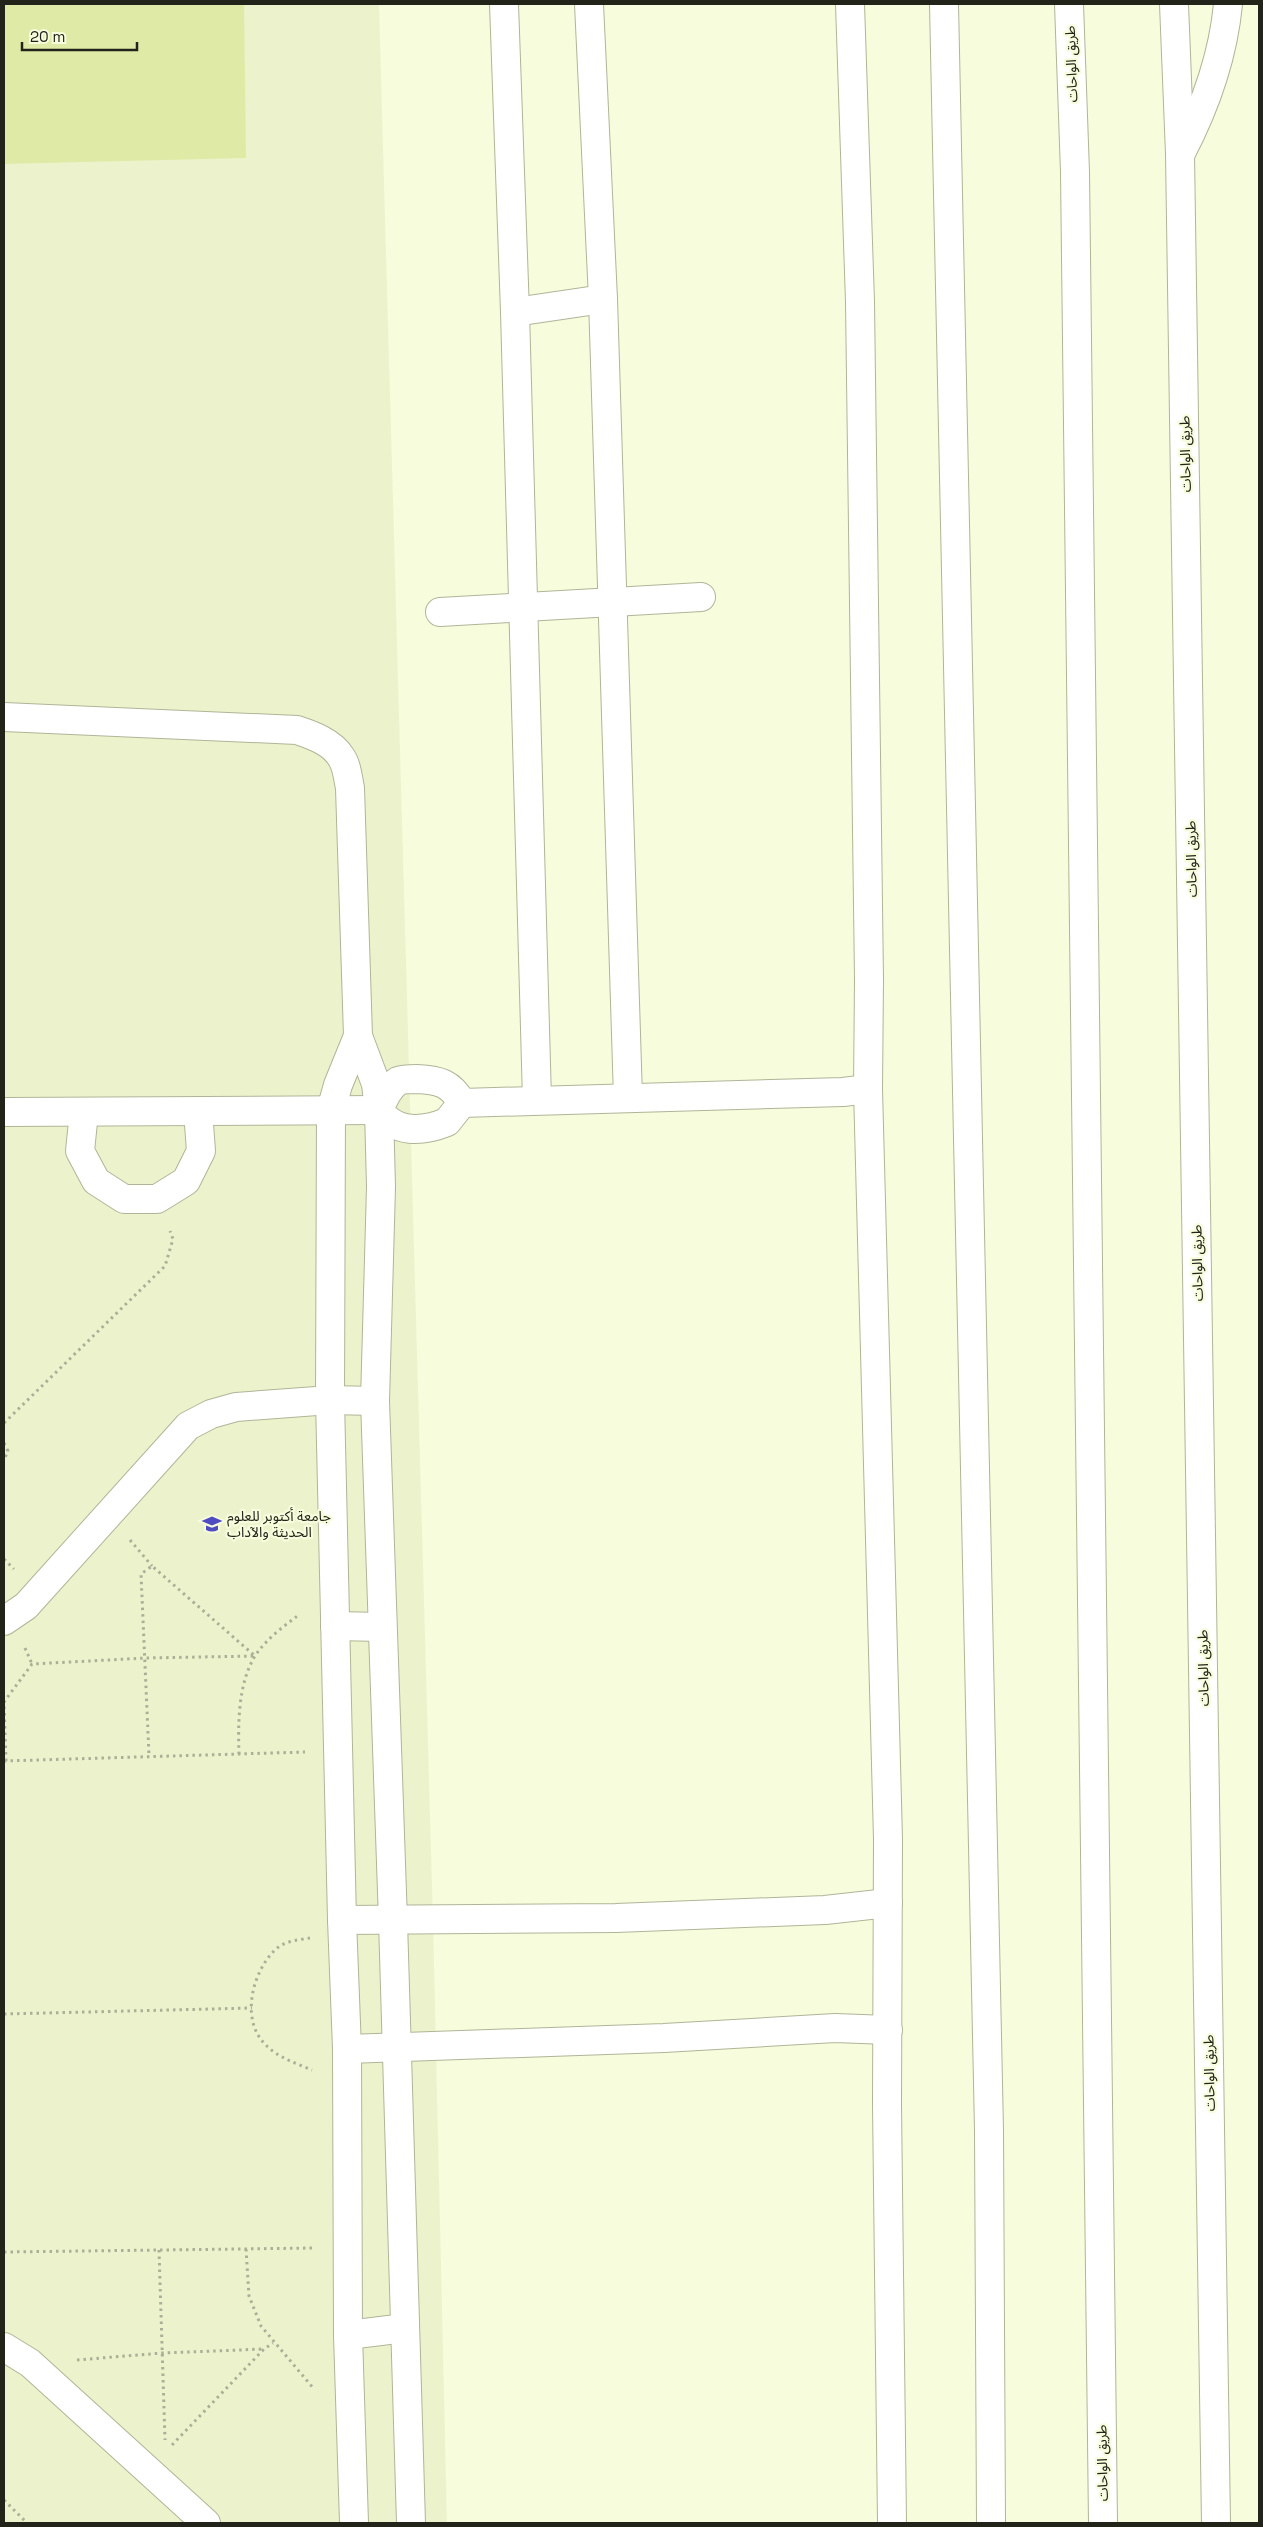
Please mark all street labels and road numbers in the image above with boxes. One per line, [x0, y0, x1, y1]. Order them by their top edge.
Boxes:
street label: طريق الواحات [1061, 25, 1082, 103]
street label: طريق الواحات [1175, 415, 1196, 493]
street label: طريق الواحات [1181, 820, 1202, 898]
street label: طريق الواحات [1187, 1224, 1208, 1302]
street label: طريق الواحات [1193, 1629, 1214, 1707]
street label: طريق الواحات [1199, 2034, 1220, 2112]
street label: طريق الواحات [1092, 2424, 1113, 2502]

